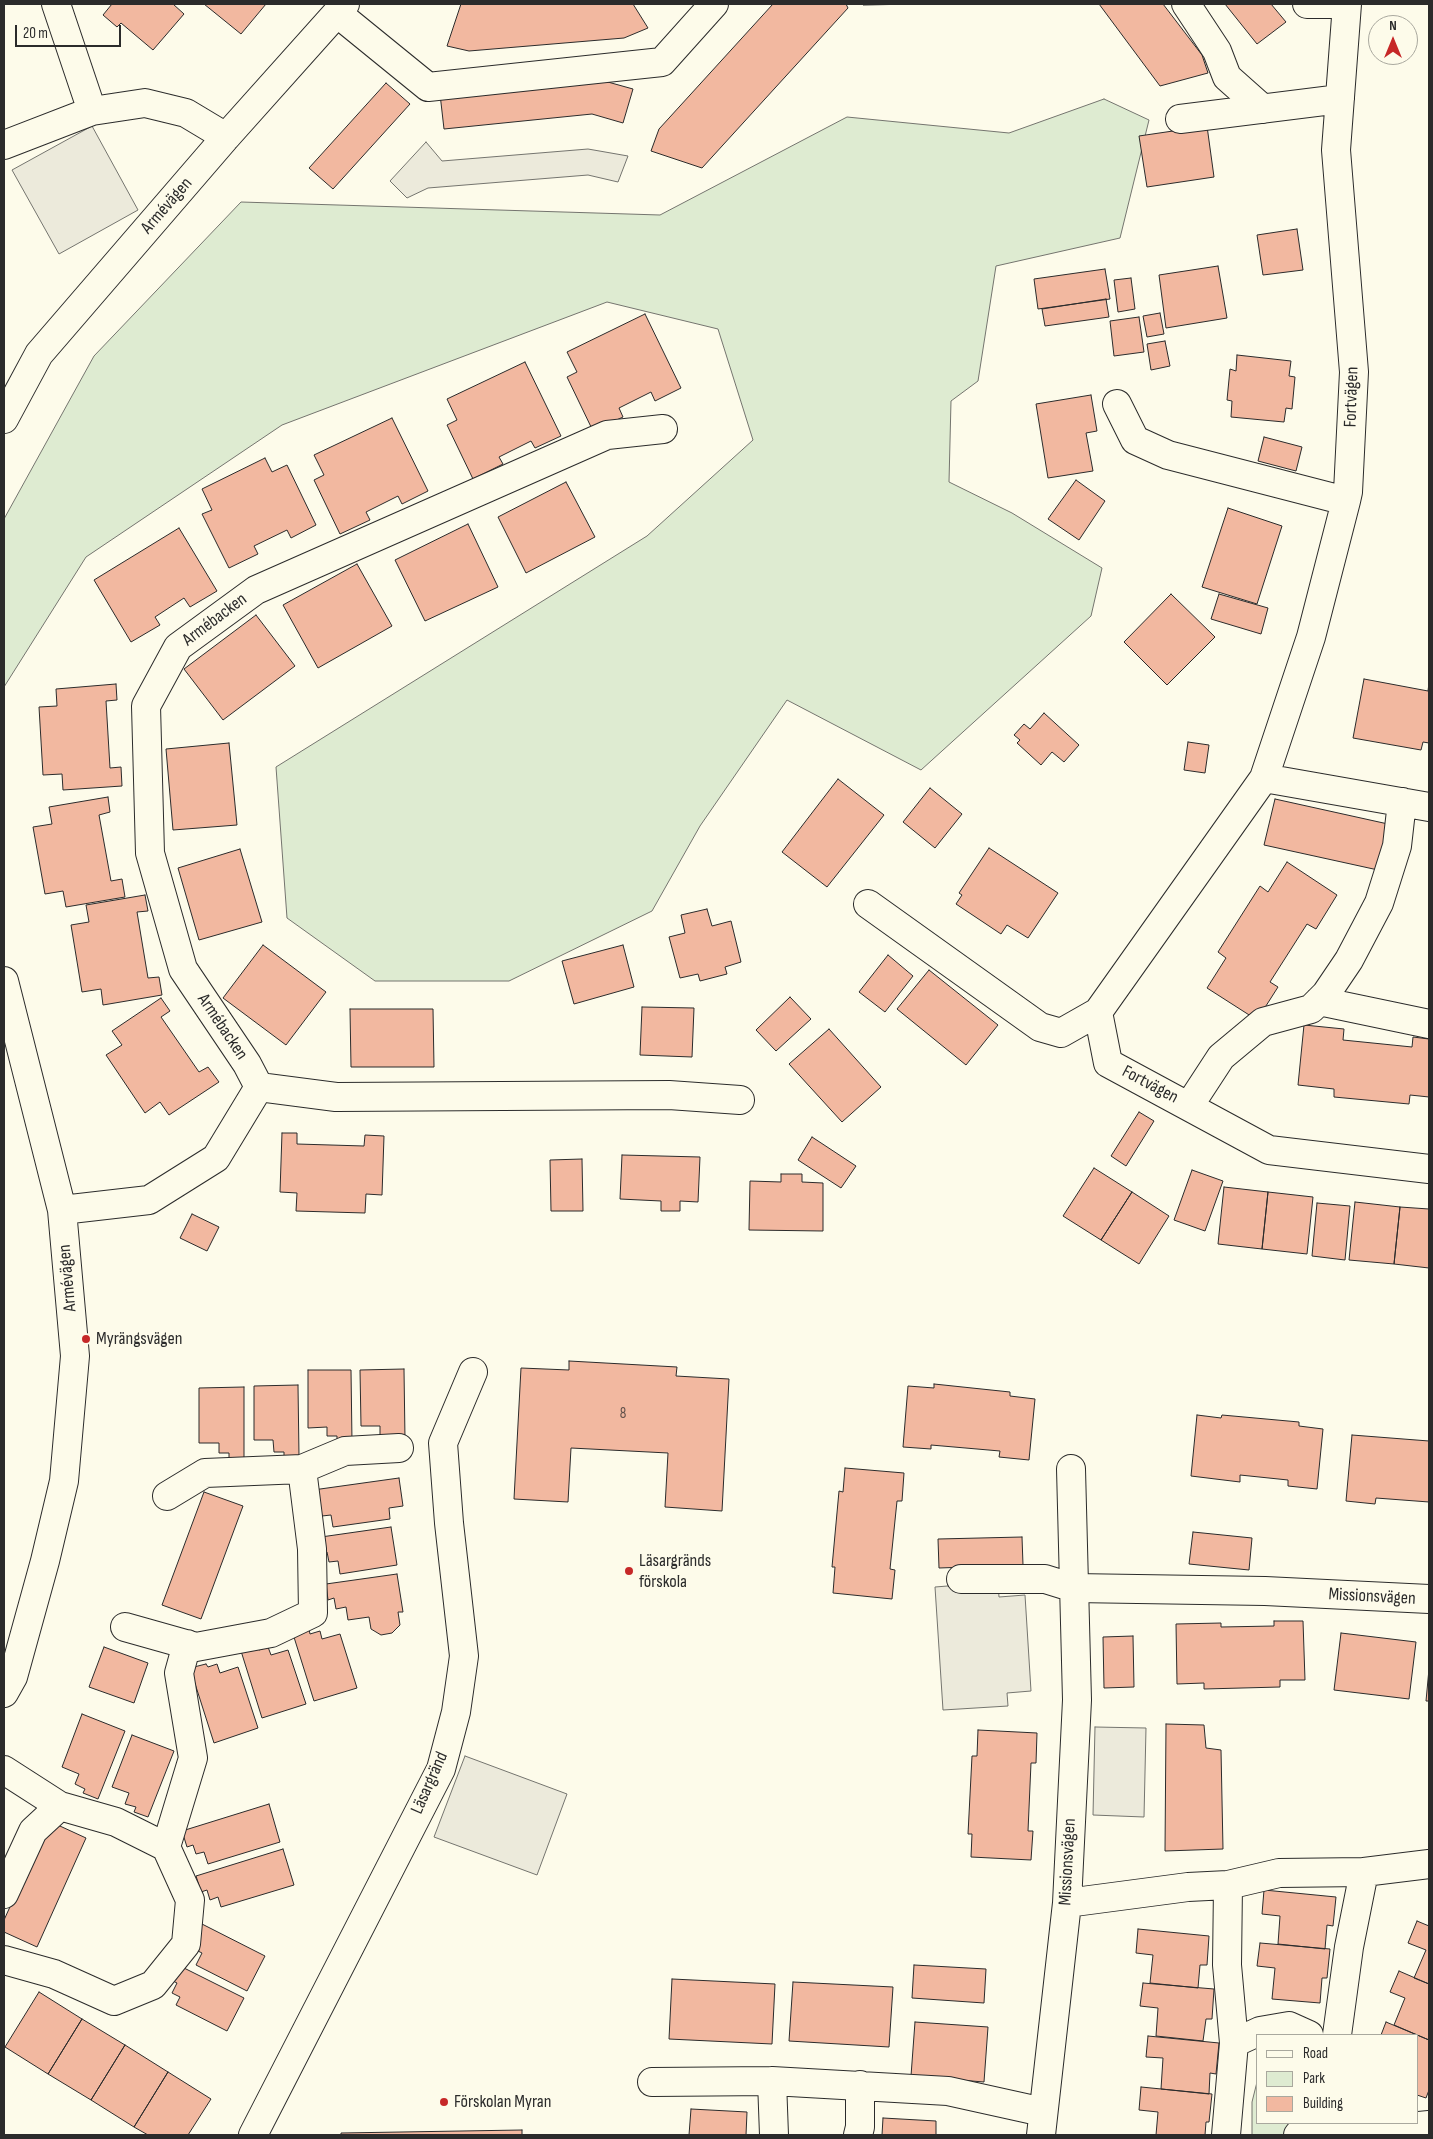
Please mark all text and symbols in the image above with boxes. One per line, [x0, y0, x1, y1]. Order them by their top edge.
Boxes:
scale bar [18, 15, 124, 47]
north arrow [1368, 15, 1418, 65]
text: N [1389, 17, 1397, 34]
text: 20 m [23, 24, 48, 43]
street label: Armévägen [137, 173, 197, 239]
street label: Fortvägen [1340, 366, 1364, 428]
street label: Armébacken [179, 589, 251, 651]
street label: Armébacken [192, 990, 252, 1064]
street label: Fortvägen [1118, 1061, 1182, 1109]
street label: Armévägen [54, 1243, 82, 1313]
place label: Myrängsvägen [96, 1328, 182, 1350]
marker: Myrängsvägen [80, 1333, 92, 1345]
house number: 8 [620, 1405, 626, 1423]
place label: Läsargränds förskola [639, 1550, 711, 1592]
marker: Läsargränds förskola [623, 1565, 635, 1577]
street label: Missionsvägen [1328, 1584, 1416, 1610]
street label: Läsargränd [407, 1749, 453, 1817]
street label: Missionsvägen [1055, 1818, 1081, 1906]
legend [1256, 2034, 1418, 2124]
text: Road [1303, 2044, 1328, 2063]
text: Park [1303, 2069, 1325, 2088]
place label: Förskolan Myran [454, 2091, 551, 2113]
text: Building [1303, 2094, 1343, 2113]
marker: Förskolan Myran [438, 2096, 450, 2108]

